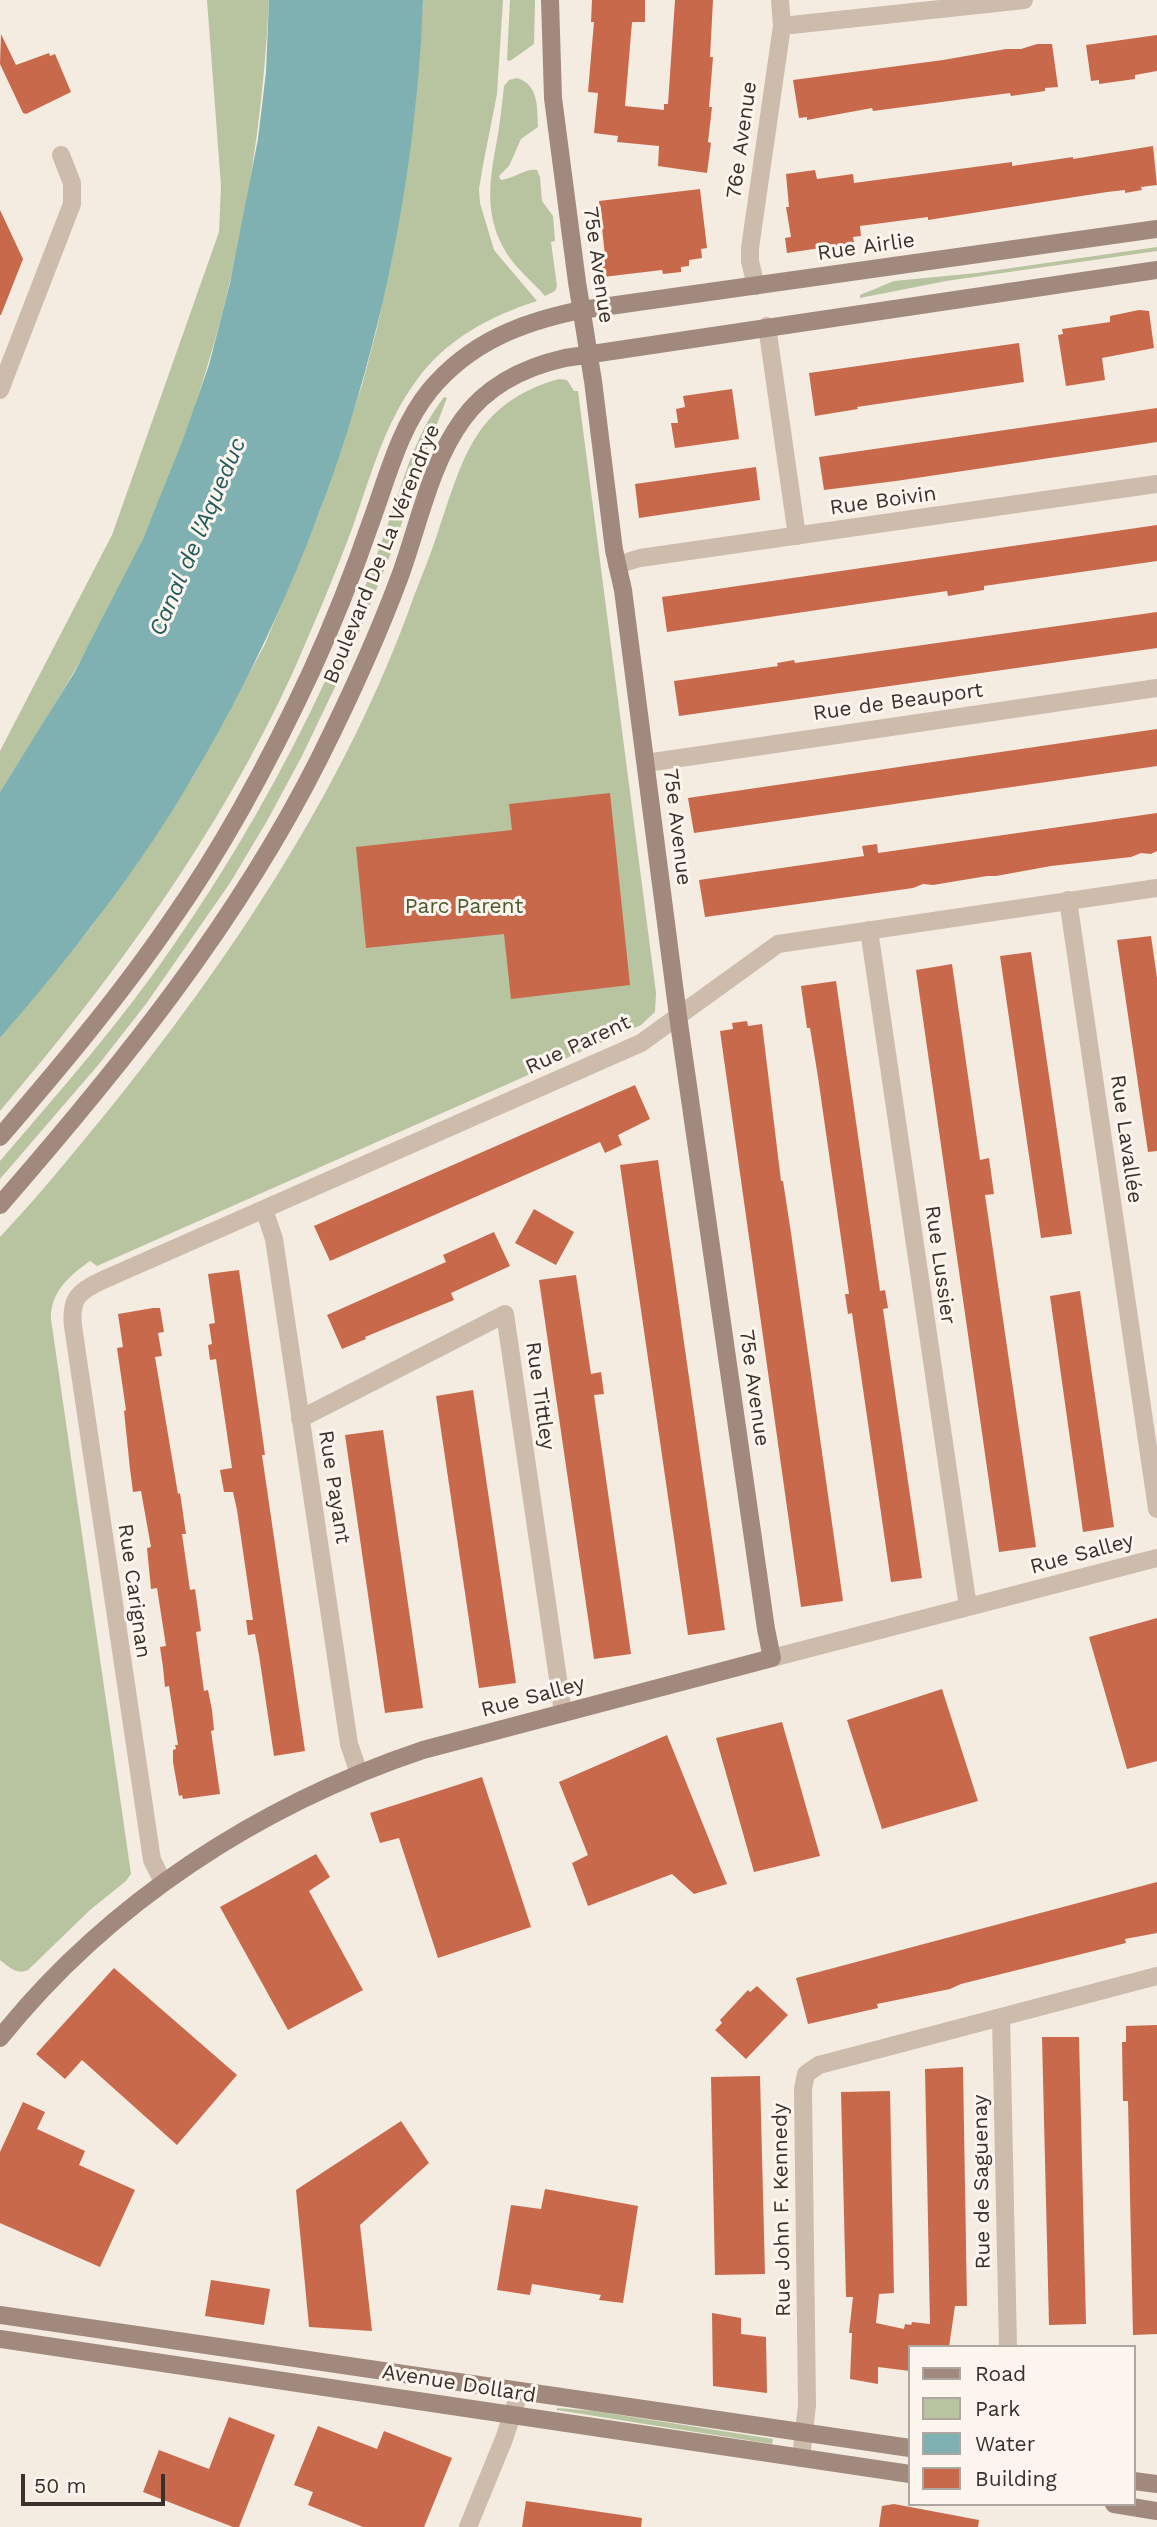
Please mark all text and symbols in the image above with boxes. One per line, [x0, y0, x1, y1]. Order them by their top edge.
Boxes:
street label: 76e Avenue [721, 80, 763, 200]
street label: 75e Avenue [577, 205, 619, 325]
street label: Rue Airlie [816, 228, 916, 266]
street label: Boulevard De La Vérendrye [318, 421, 446, 687]
water label: Canal de l'Aqueduc [144, 434, 252, 640]
street label: Rue Boivin [828, 481, 938, 521]
street label: Rue de Beauport [811, 678, 985, 726]
street label: 75e Avenue [657, 767, 697, 887]
park label: Parc Parent [405, 894, 523, 920]
street label: Rue Parent [522, 1010, 634, 1080]
street label: Rue Lavallée [1104, 1073, 1148, 1205]
street label: Rue Lussier [919, 1204, 961, 1326]
street label: 75e Avenue [733, 1328, 775, 1448]
street label: Rue Tittley [520, 1340, 560, 1452]
street label: Rue Payant [313, 1429, 355, 1545]
street label: Rue Carignan [112, 1522, 156, 1660]
street label: Rue Salley [1027, 1528, 1137, 1580]
street label: Rue Salley [478, 1671, 588, 1723]
street label: Rue de Saguenay [968, 2094, 996, 2270]
street label: Rue John F. Kennedy [768, 2103, 796, 2317]
legend [908, 2345, 1136, 2506]
street label: Avenue Dollard [380, 2359, 538, 2409]
text: Road [975, 2361, 1026, 2386]
text: Park [975, 2396, 1020, 2421]
text: Water [975, 2431, 1035, 2456]
scale bar [24, 2460, 168, 2504]
text: Building [975, 2466, 1057, 2491]
text: 50 m [34, 2473, 86, 2498]

